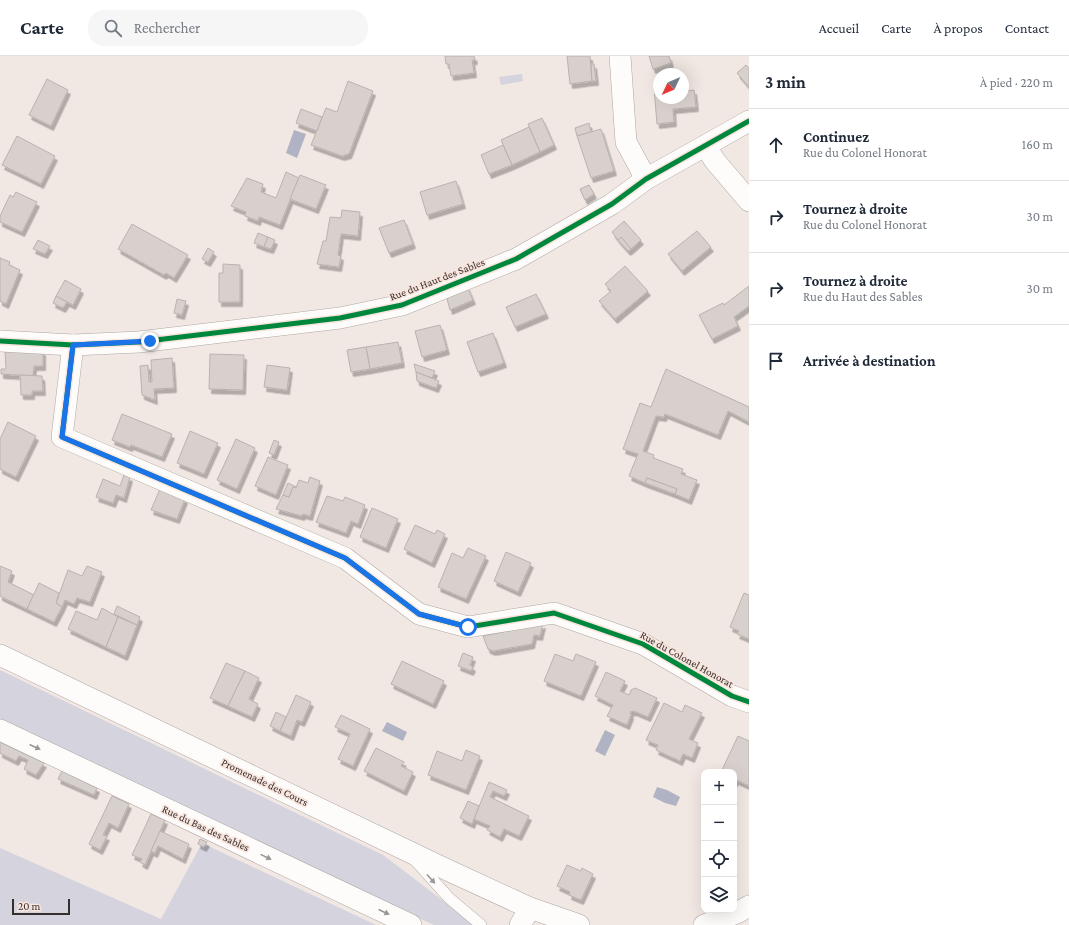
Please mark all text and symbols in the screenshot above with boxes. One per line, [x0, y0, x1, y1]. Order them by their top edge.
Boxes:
search box [88, 10, 368, 46]
text: Carte [20, 17, 64, 38]
icon: search [102, 17, 124, 39]
text: Rechercher [134, 20, 200, 36]
text: Accueil [819, 20, 859, 36]
text: Carte [881, 20, 912, 36]
text: À propos [934, 20, 983, 36]
text: Contact [1005, 20, 1049, 36]
north arrow [653, 68, 689, 104]
text: 3 min [765, 73, 806, 92]
text: À pied · 220 m [980, 75, 1053, 90]
text: Continuez [803, 129, 869, 145]
icon: ahead [765, 134, 787, 156]
text: 160 m [1022, 137, 1053, 152]
text: Rue du Colonel Honorat [803, 145, 927, 160]
text: Tournez à droite [803, 201, 907, 217]
icon: right [765, 206, 787, 228]
text: 30 m [1027, 209, 1053, 224]
text: Rue du Colonel Honorat [803, 217, 927, 232]
street label: Rue du Haut des Sables [388, 255, 486, 303]
text: Tournez à droite [803, 273, 907, 289]
icon: right [765, 278, 787, 300]
text: 30 m [1027, 281, 1053, 296]
text: Rue du Haut des Sables [803, 289, 923, 304]
route end [141, 332, 159, 350]
icon: arrive [765, 350, 787, 372]
text: Arrivée à destination [803, 353, 936, 369]
route start [459, 618, 477, 636]
street label: Rue du Colonel Honorat [638, 628, 736, 690]
one-way arrow [30, 744, 41, 750]
street label: Promenade des Cours [220, 756, 310, 808]
map controls [701, 769, 737, 913]
button: + [701, 769, 737, 805]
street label: Rue du Bas des Sables [160, 803, 252, 853]
button: − [701, 805, 737, 841]
button: locate [701, 841, 737, 877]
one-way arrow [261, 854, 272, 860]
one-way arrow [427, 874, 436, 884]
button: layers [701, 877, 737, 913]
scale bar [12, 897, 70, 916]
text: 20 m [18, 900, 40, 912]
one-way arrow [378, 909, 390, 915]

